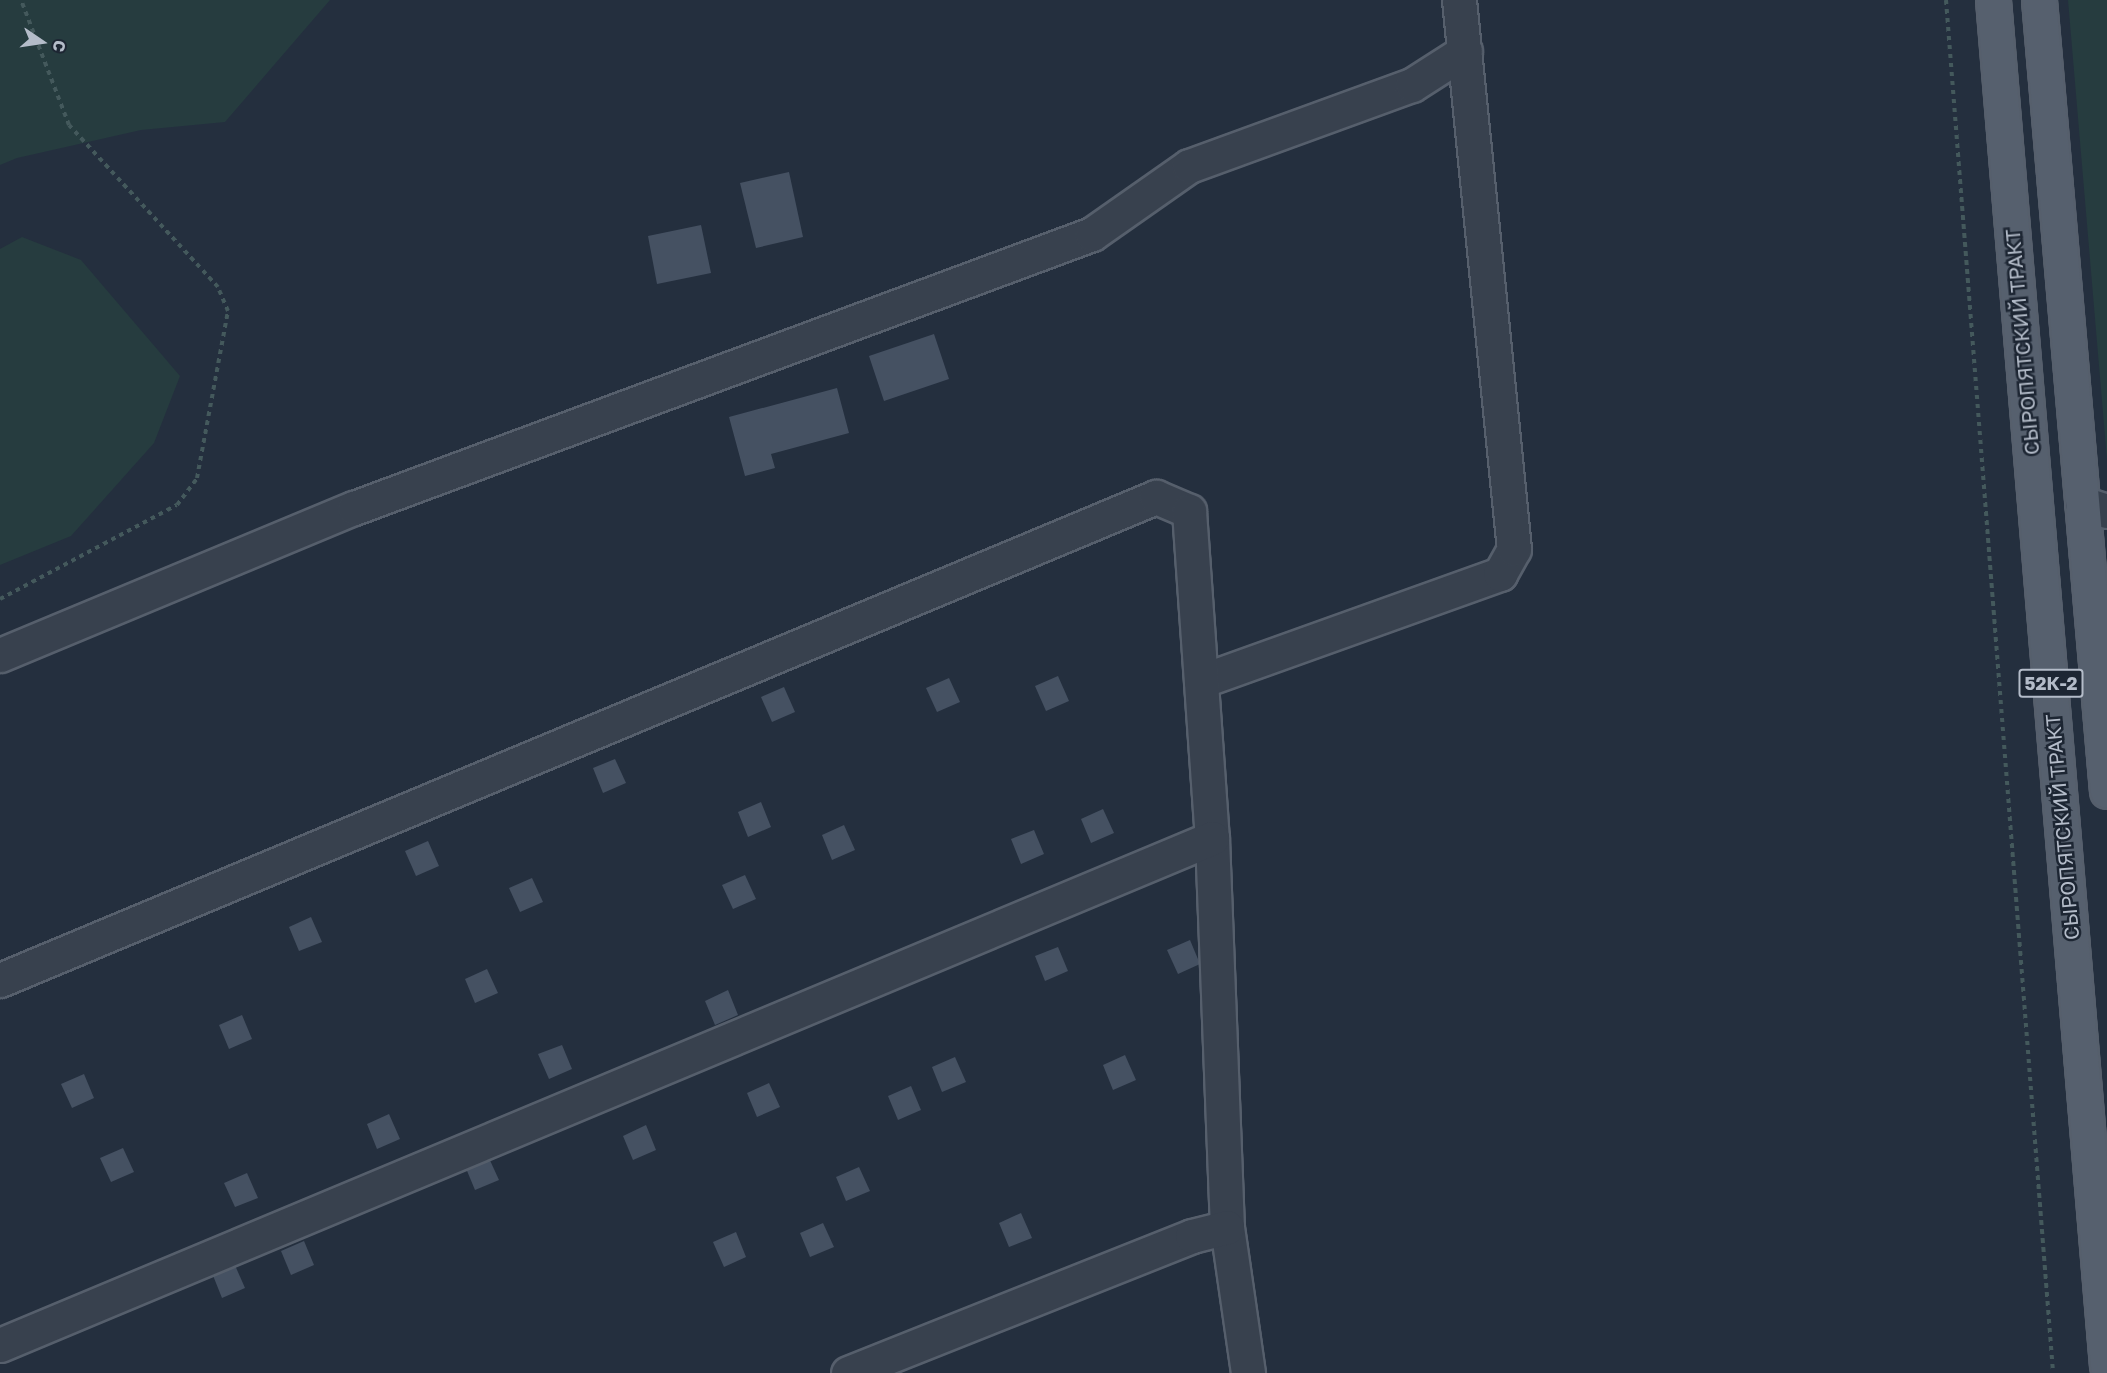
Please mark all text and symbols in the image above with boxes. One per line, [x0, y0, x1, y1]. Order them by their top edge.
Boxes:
north arrow [12, 12, 72, 72]
text: С [49, 38, 71, 54]
street label: СЫРОПЯТСКИЙ ТРАКТ [2000, 228, 2044, 456]
road number: 52К-2 [2018, 668, 2084, 698]
street label: СЫРОПЯТСКИЙ ТРАКТ [2040, 713, 2084, 941]

